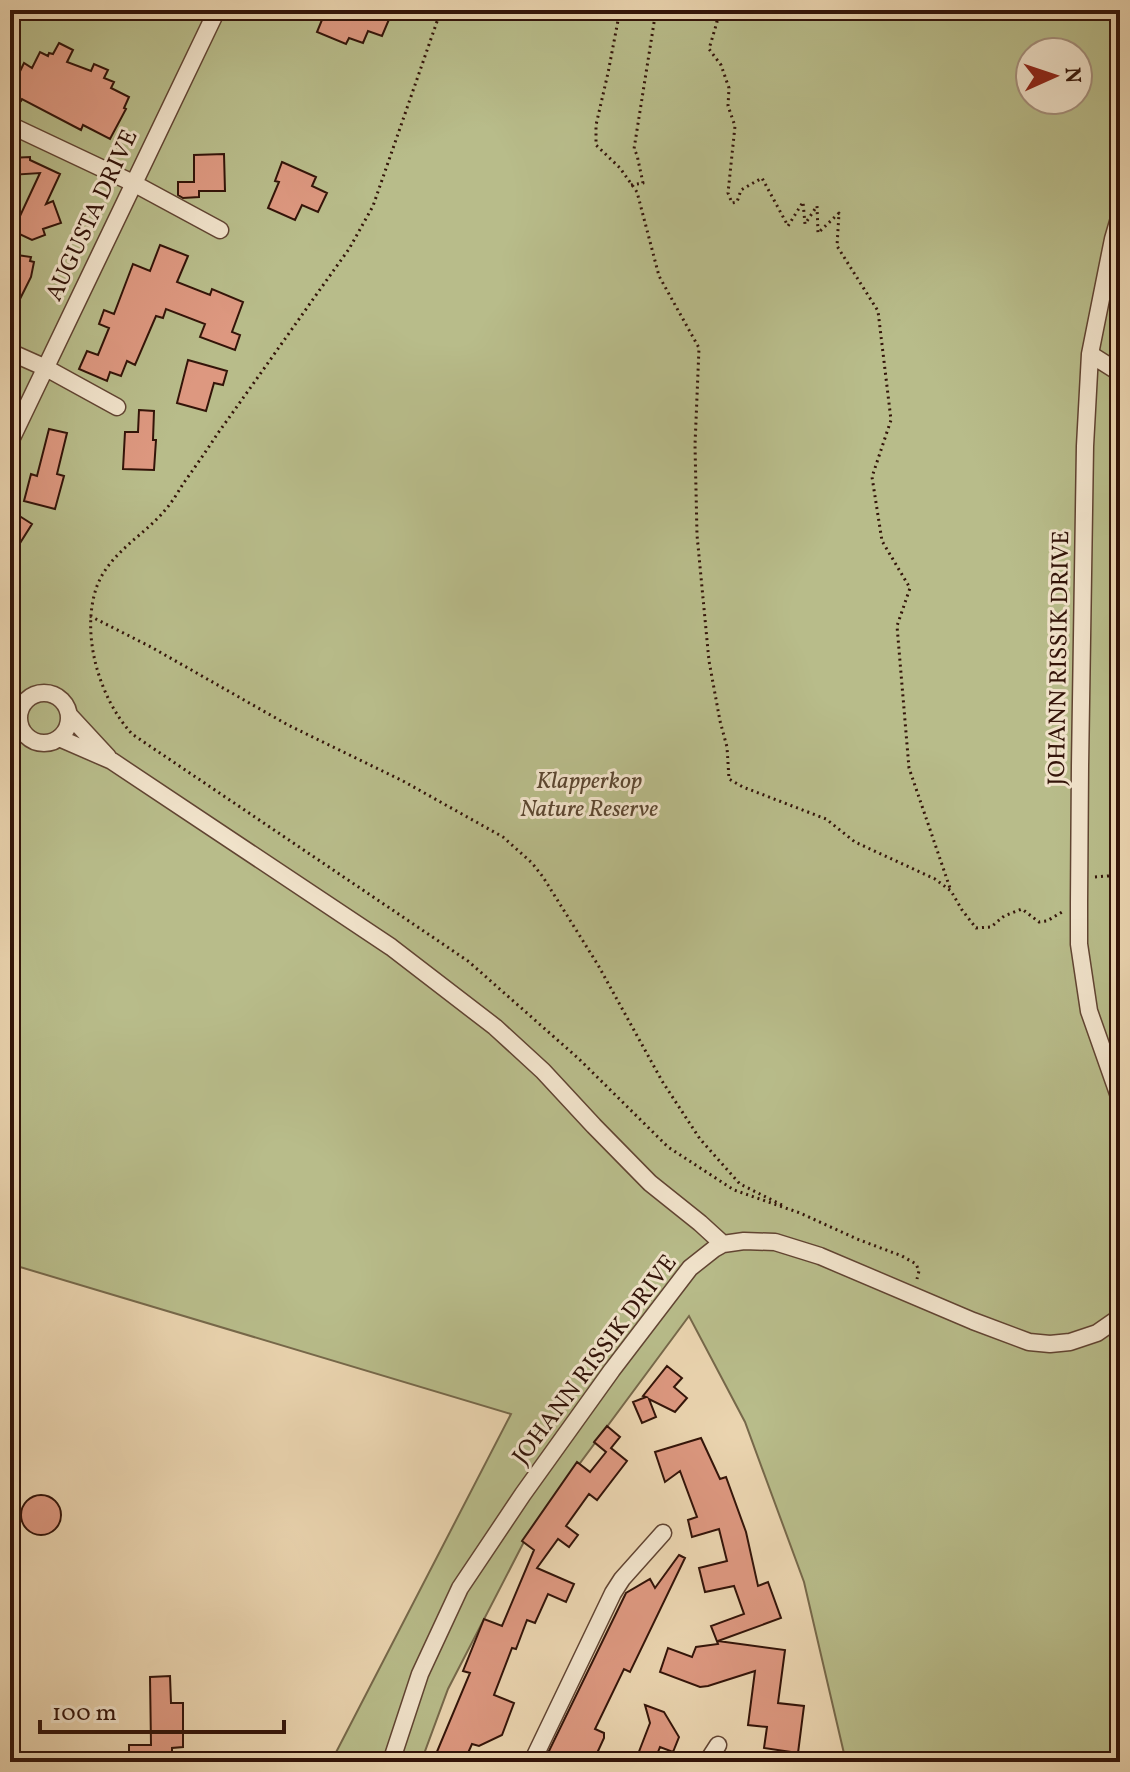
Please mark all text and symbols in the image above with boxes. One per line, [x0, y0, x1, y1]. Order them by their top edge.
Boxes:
north arrow [1014, 36, 1094, 116]
text: N [1056, 66, 1087, 84]
street label: AUGUSTA DRIVE [38, 125, 147, 307]
street label: JOHANN RISSIK DRIVE [1041, 530, 1079, 786]
park label: Klapperkop Nature Reserve [520, 765, 658, 827]
street label: JOHANN RISSIK DRIVE [505, 1248, 686, 1472]
scale bar [40, 1684, 284, 1734]
text: 100 m [52, 1697, 117, 1731]

